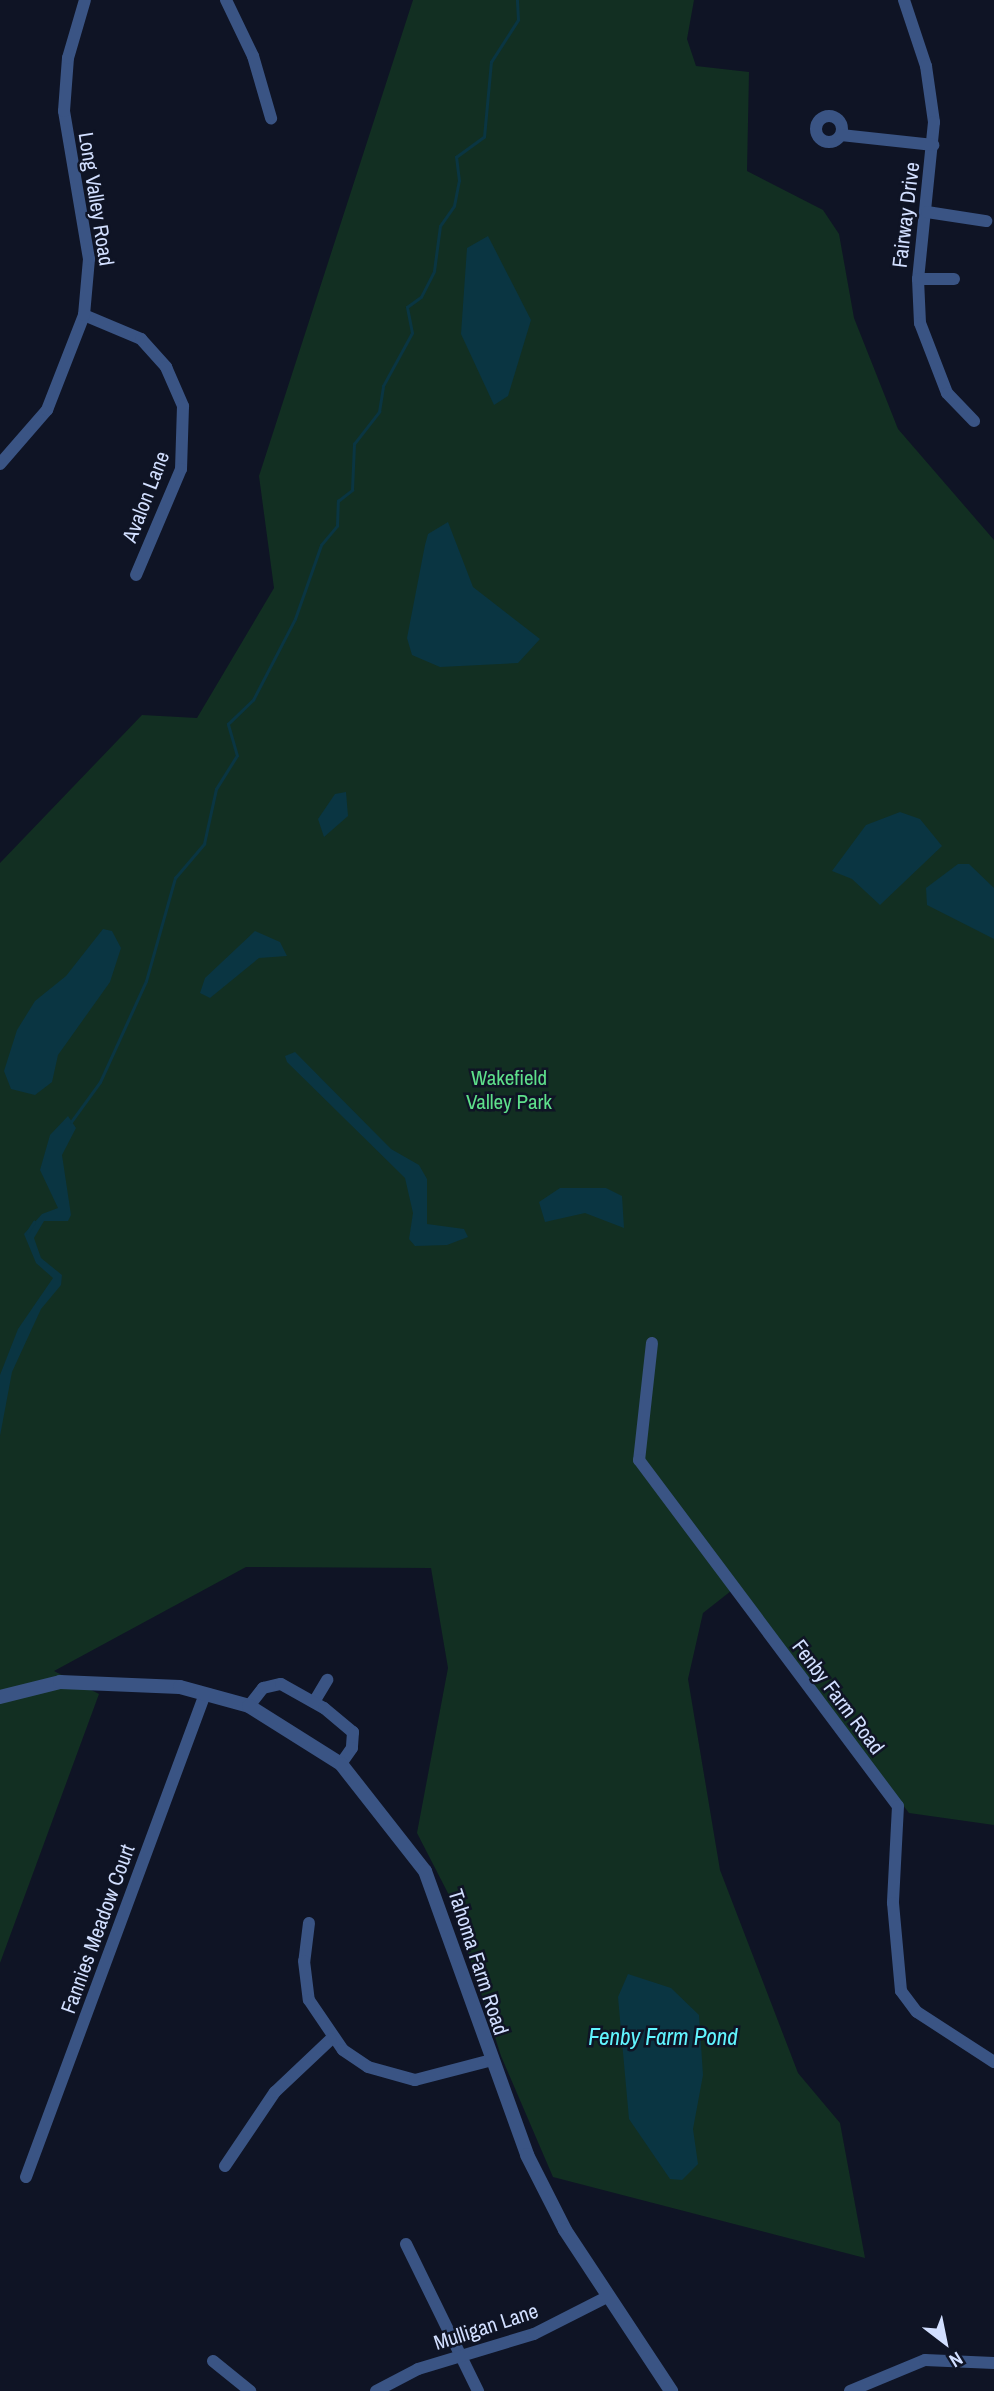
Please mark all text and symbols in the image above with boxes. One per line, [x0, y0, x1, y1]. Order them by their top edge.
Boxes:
street label: Long Valley Road [73, 131, 119, 267]
street label: Fairway Drive [887, 161, 925, 269]
street label: Avalon Lane [117, 448, 175, 546]
park label: Wakefield Valley Park [466, 1065, 552, 1115]
street label: Fenby Farm Road [787, 1635, 889, 1759]
street label: Fannies Meadow Court [56, 1841, 140, 2017]
street label: Tahoma Farm Road [443, 1886, 513, 2038]
water label: Fenby Farm Pond [588, 2023, 738, 2051]
street label: Mulligan Lane [431, 2298, 541, 2356]
north arrow [910, 2307, 980, 2377]
text: N [944, 2346, 968, 2374]

